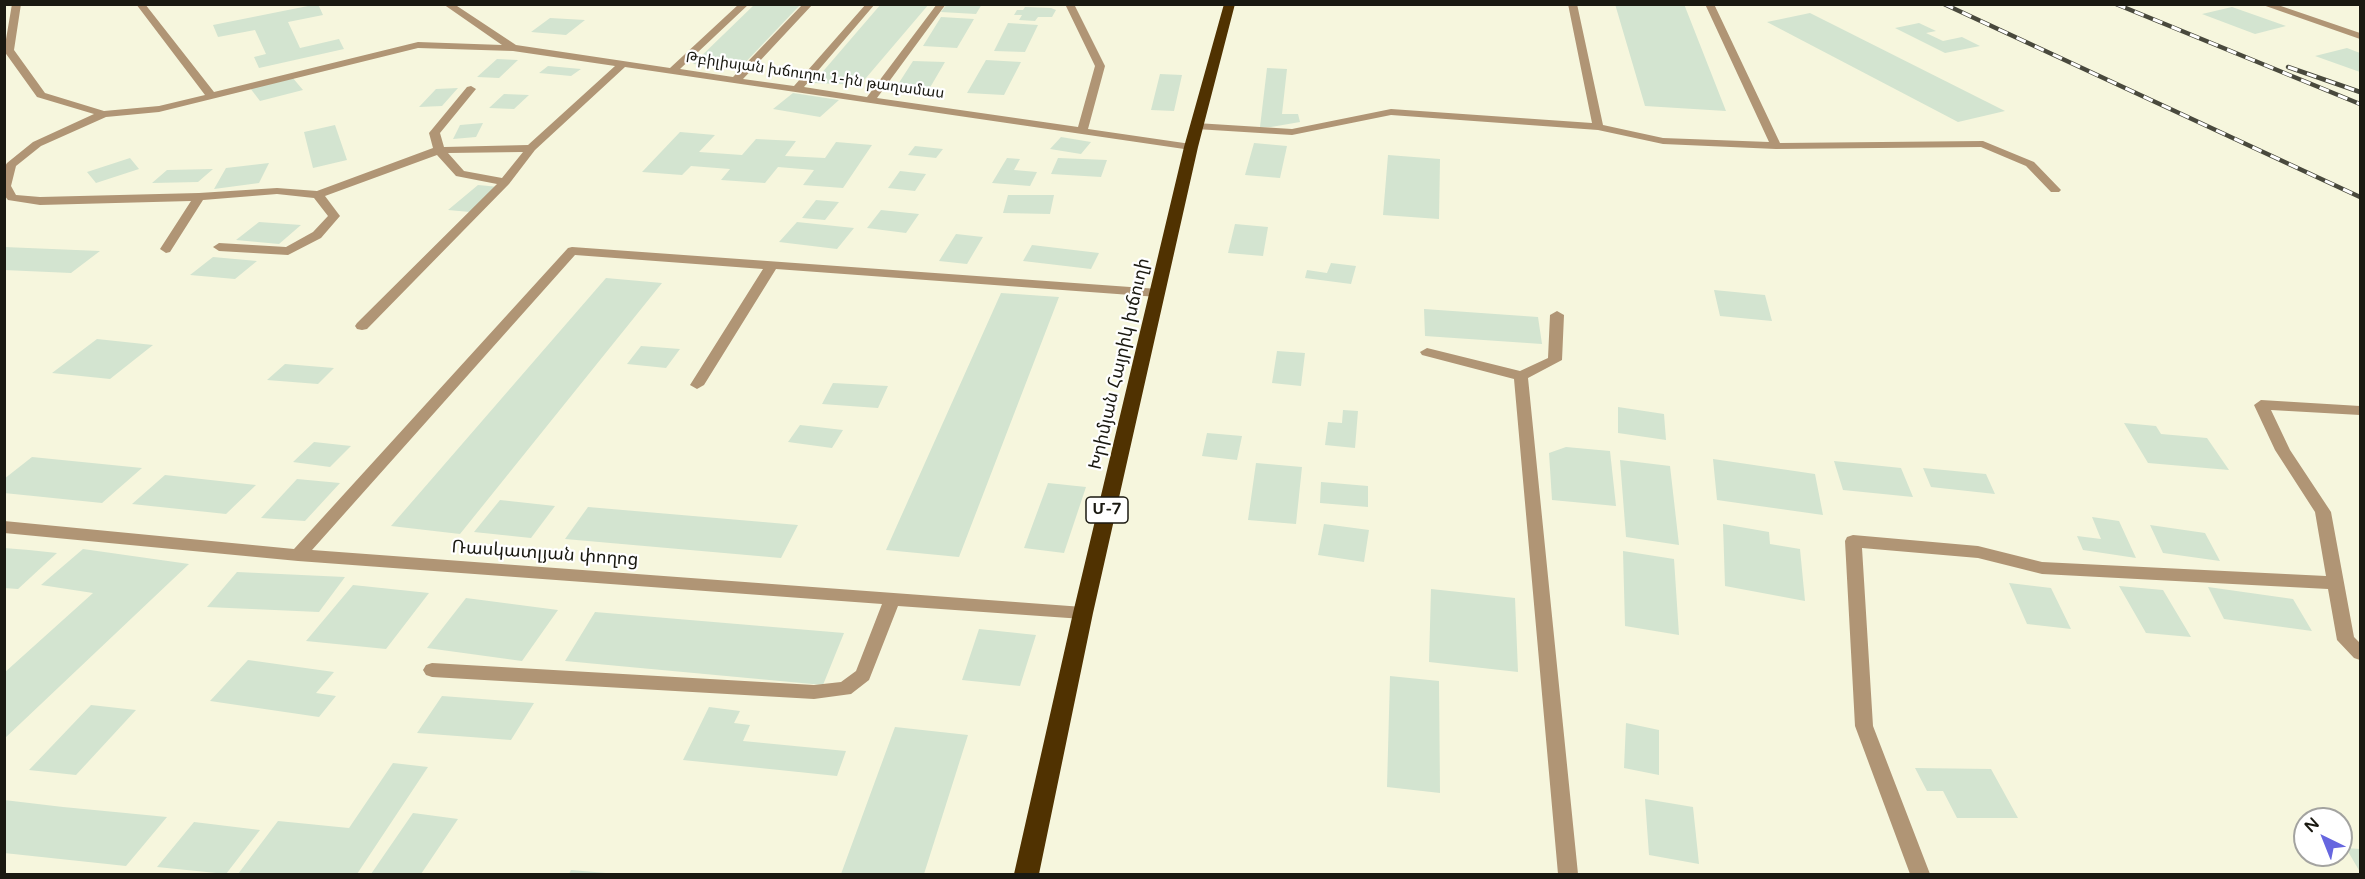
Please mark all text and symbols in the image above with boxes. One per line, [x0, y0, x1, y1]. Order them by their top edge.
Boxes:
street label: Թբիլիսյան խճուղու 1-ին թաղամաս [685, 49, 945, 103]
street label: Խրիմյան Հայրիկ խճուղի [1085, 256, 1155, 472]
road number: Մ-7 [1086, 497, 1128, 523]
street label: Ռասկատլյան փողոց [451, 537, 639, 571]
north arrow [2293, 807, 2353, 867]
text: N [2301, 814, 2324, 837]

